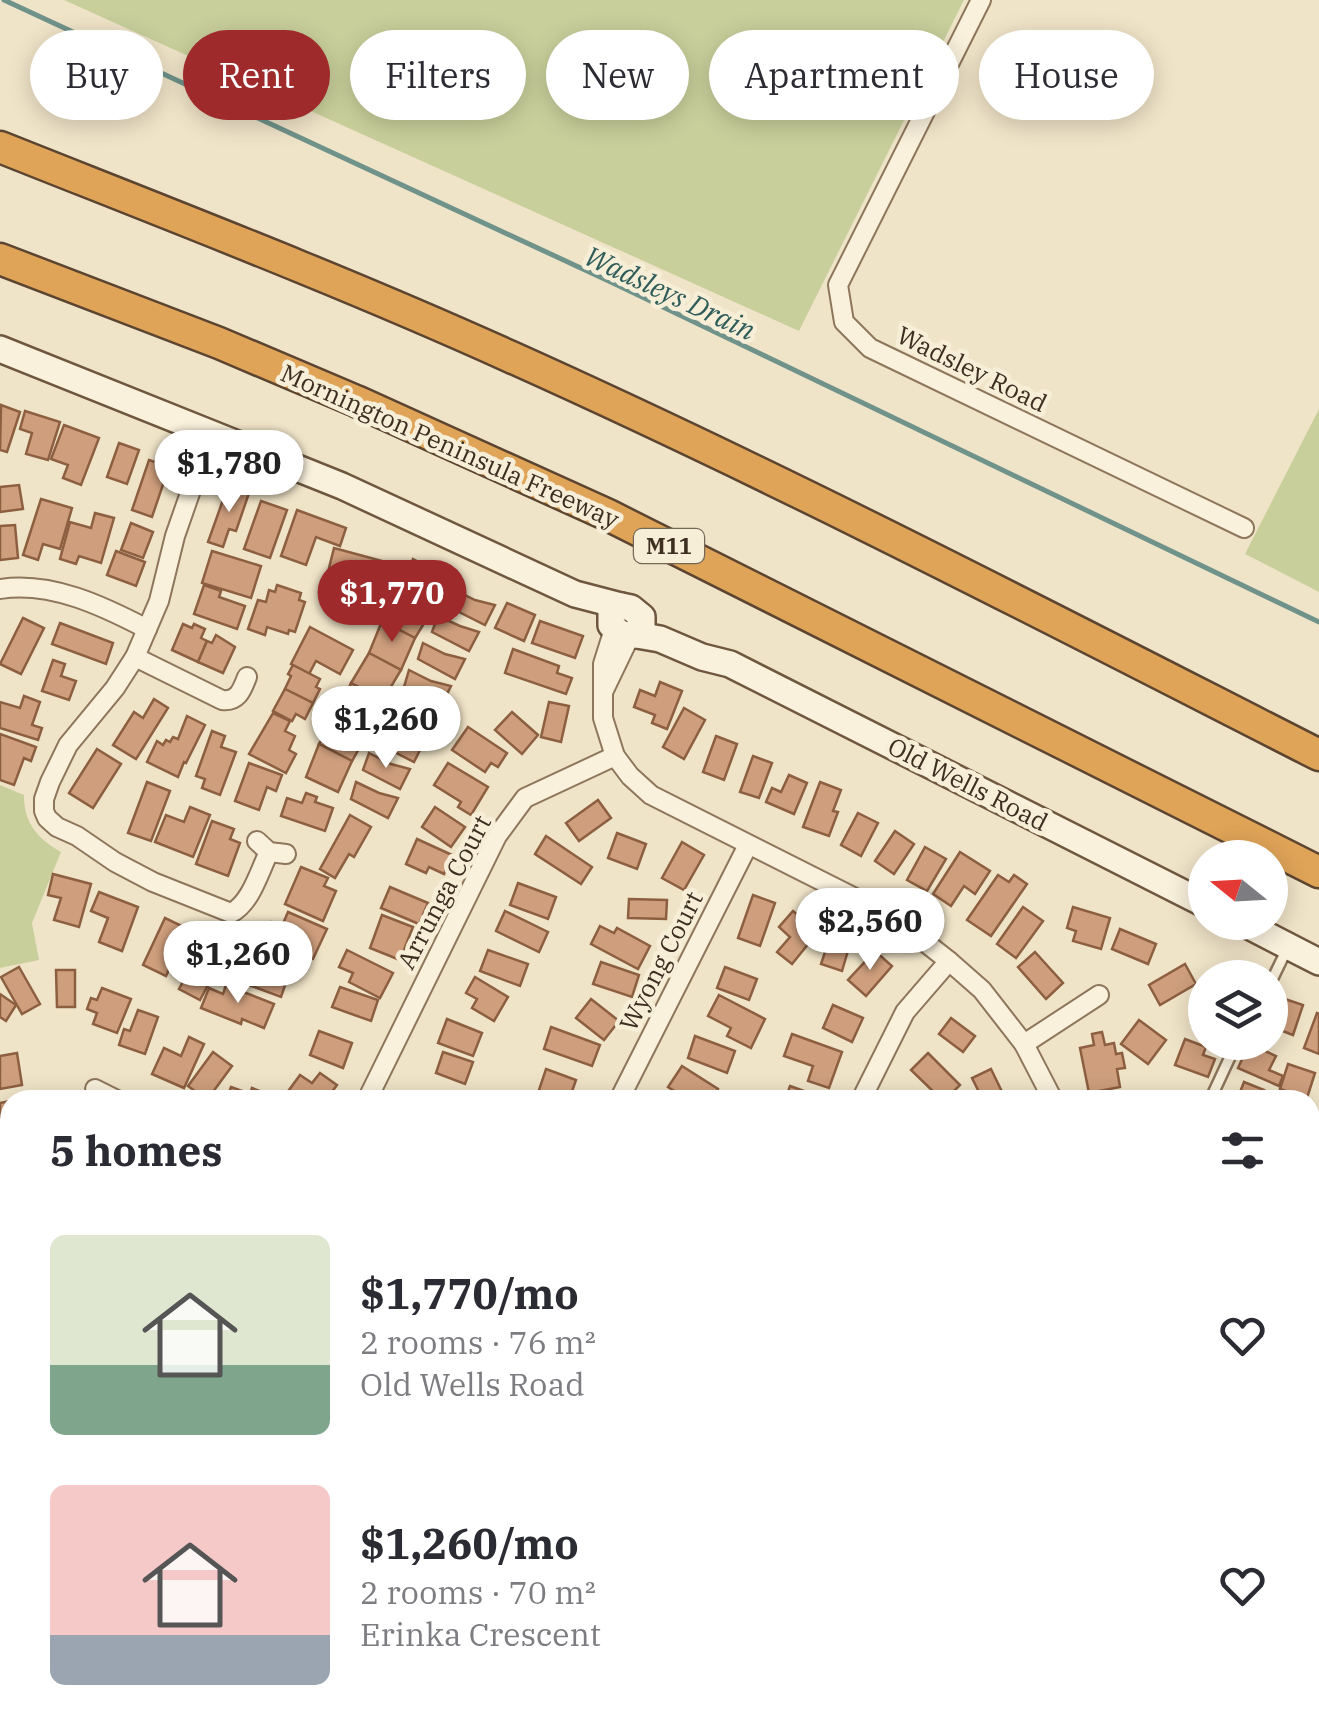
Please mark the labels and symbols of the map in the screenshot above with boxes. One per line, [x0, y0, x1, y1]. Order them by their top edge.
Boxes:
water label: Wadsleys Drain [579, 237, 762, 348]
street label: Wadsley Road [892, 318, 1053, 419]
street label: Mornington Peninsula Freeway [276, 356, 625, 536]
pin: $1,780 [148, 430, 310, 515]
road number: M11 [634, 529, 704, 563]
pin: $1,770 [311, 560, 473, 645]
pin: $1,260 [305, 686, 467, 771]
street label: Old Wells Road [883, 729, 1054, 838]
street label: Arrunga Court [389, 809, 498, 975]
north arrow [1188, 840, 1288, 940]
street label: Wyong Court [611, 885, 710, 1036]
pin: $2,560 [789, 888, 951, 973]
pin: $1,260 [157, 921, 319, 1006]

